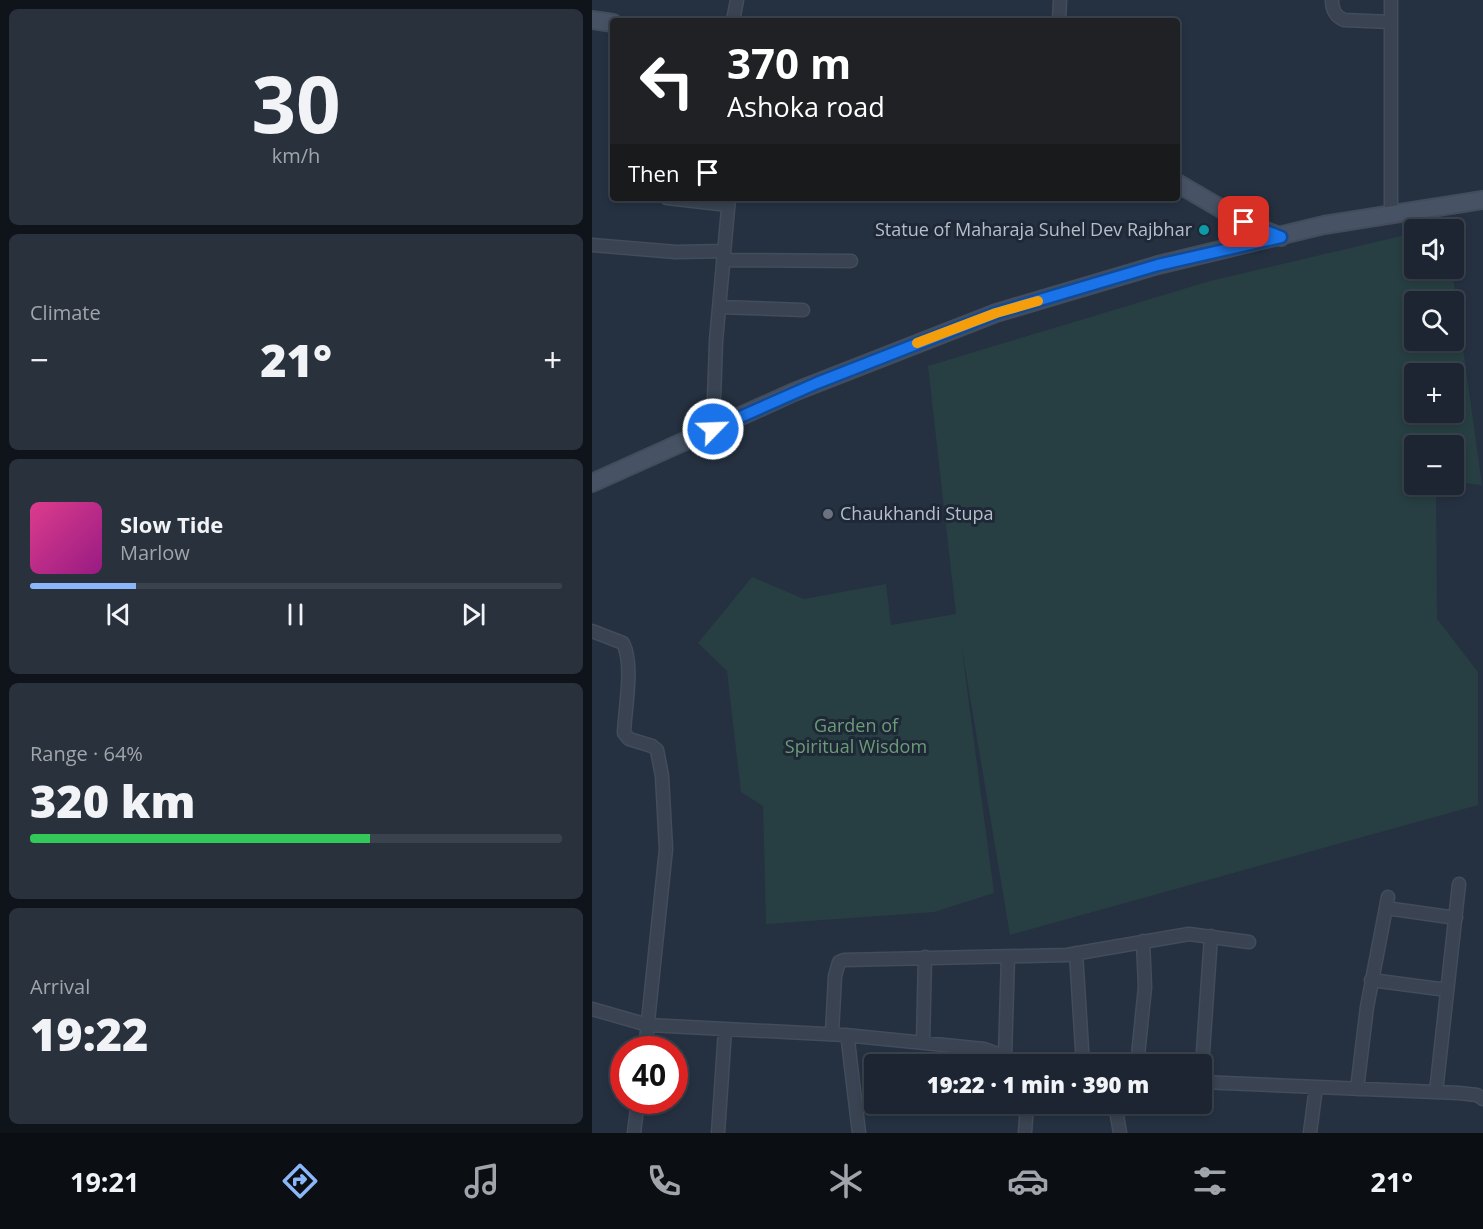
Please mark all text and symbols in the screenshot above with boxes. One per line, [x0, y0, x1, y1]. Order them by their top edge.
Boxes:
text: 370 m [727, 34, 851, 91]
icon: left [628, 42, 706, 120]
text: 30 [251, 50, 341, 156]
text: Ashoka road [727, 88, 885, 125]
text: km/h [272, 142, 320, 169]
icon: arrive [691, 156, 724, 189]
text: Then [628, 158, 679, 188]
pin [1218, 196, 1269, 247]
icon: arrive [1227, 205, 1260, 238]
place label: Statue of Maharaja Suhel Dev Rajbhar [875, 217, 1193, 241]
map controls [1404, 219, 1464, 495]
button: sound [1404, 219, 1464, 279]
marker: Statue of Maharaja Suhel Dev Rajbhar [1197, 223, 1211, 237]
button: search [1404, 291, 1464, 351]
text: Climate [30, 299, 101, 326]
text: 21° [260, 329, 332, 390]
text: − [30, 337, 49, 382]
text: + [543, 337, 562, 382]
button: + [1404, 363, 1464, 423]
position arrow [681, 397, 745, 461]
button: − [1404, 435, 1464, 495]
place label: Chaukhandi Stupa [840, 501, 994, 525]
marker: Chaukhandi Stupa [821, 507, 835, 521]
text: Slow Tide [120, 509, 223, 539]
text: Marlow [120, 539, 190, 566]
icon: previous [102, 598, 135, 631]
icon: pause [279, 598, 312, 631]
icon: next [457, 598, 490, 631]
park label: Garden of Spiritual Wisdom [785, 713, 927, 758]
text: Range · 64% [30, 740, 143, 767]
text: 320 km [30, 770, 195, 831]
text: Arrival [30, 973, 90, 1000]
text: 19:22 [30, 1003, 148, 1064]
speed limit sign: 40 [610, 1036, 688, 1114]
text: 19:22 · 1 min · 390 m [927, 1069, 1149, 1099]
icon: directions [279, 1160, 321, 1202]
icon: music [461, 1160, 503, 1202]
icon: phone [643, 1160, 685, 1202]
icon: climate [825, 1160, 867, 1202]
icon: car [1007, 1160, 1049, 1202]
icon: filters [1189, 1160, 1231, 1202]
text: 19:21 [70, 1163, 139, 1200]
text: 21° [1371, 1163, 1413, 1200]

